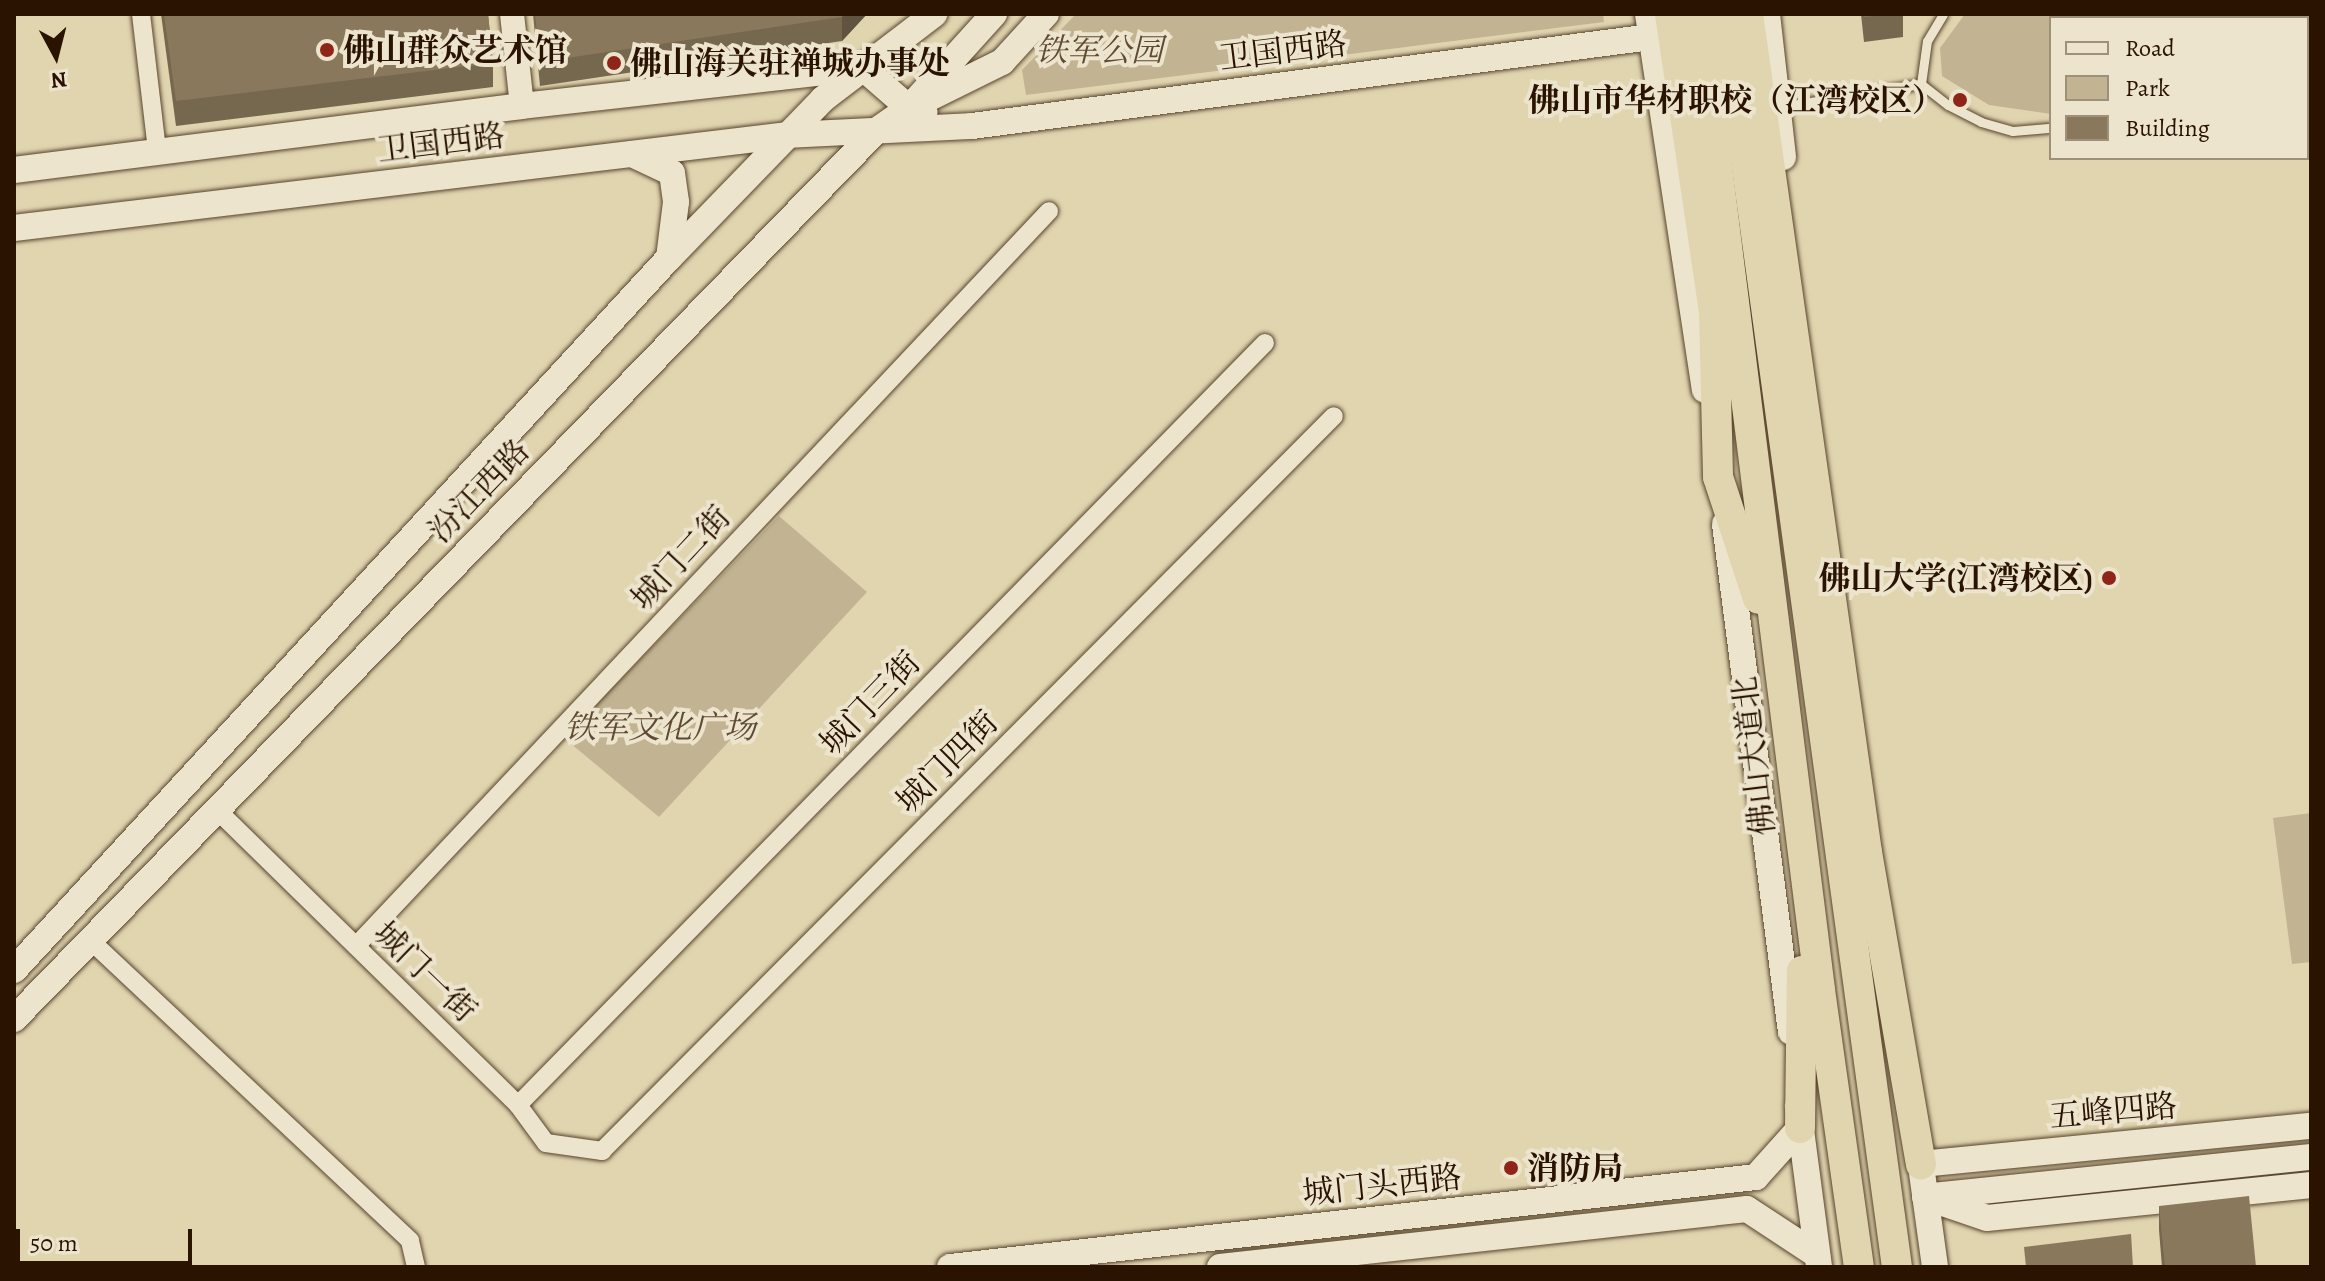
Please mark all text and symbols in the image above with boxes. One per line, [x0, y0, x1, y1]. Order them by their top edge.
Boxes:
north arrow [16, 16, 96, 96]
legend [2049, 16, 2309, 160]
street label: 卫国西路 [1217, 24, 1349, 78]
place label: 佛山群众艺术馆 [343, 31, 567, 69]
park label: 铁军公园 [1035, 31, 1163, 69]
text: Road [2125, 32, 2175, 64]
marker: 佛山群众艺术馆 [318, 41, 336, 59]
place label: 佛山海关驻禅城办事处 [630, 44, 950, 82]
marker: 佛山海关驻禅城办事处 [605, 54, 623, 72]
text: N [49, 64, 69, 96]
text: Park [2125, 72, 2170, 104]
place label: 佛山市华材职校（江湾校区） [1528, 81, 1944, 119]
marker: 佛山市华材职校（江湾校区） [1951, 91, 1969, 109]
text: Building [2125, 112, 2210, 144]
street label: 卫国西路 [375, 116, 507, 170]
street label: 汾江西路 [421, 432, 537, 550]
street label: 城门二街 [623, 498, 739, 618]
place label: 佛山大学(江湾校区) [1818, 559, 2093, 597]
marker: 佛山大学(江湾校区) [2100, 569, 2118, 587]
street label: 城门三街 [812, 644, 928, 762]
street label: 佛山大道北 [1725, 674, 1783, 838]
street label: 城门四街 [888, 703, 1006, 821]
park label: 铁军文化广场 [564, 708, 756, 746]
street label: 城门一街 [366, 914, 484, 1030]
street label: 五峰四路 [2048, 1086, 2178, 1136]
place label: 消防局 [1527, 1149, 1623, 1187]
street label: 城门头西路 [1300, 1158, 1464, 1212]
marker: 消防局 [1502, 1159, 1520, 1177]
scale bar [20, 1213, 196, 1263]
text: 50 m [30, 1227, 78, 1259]

